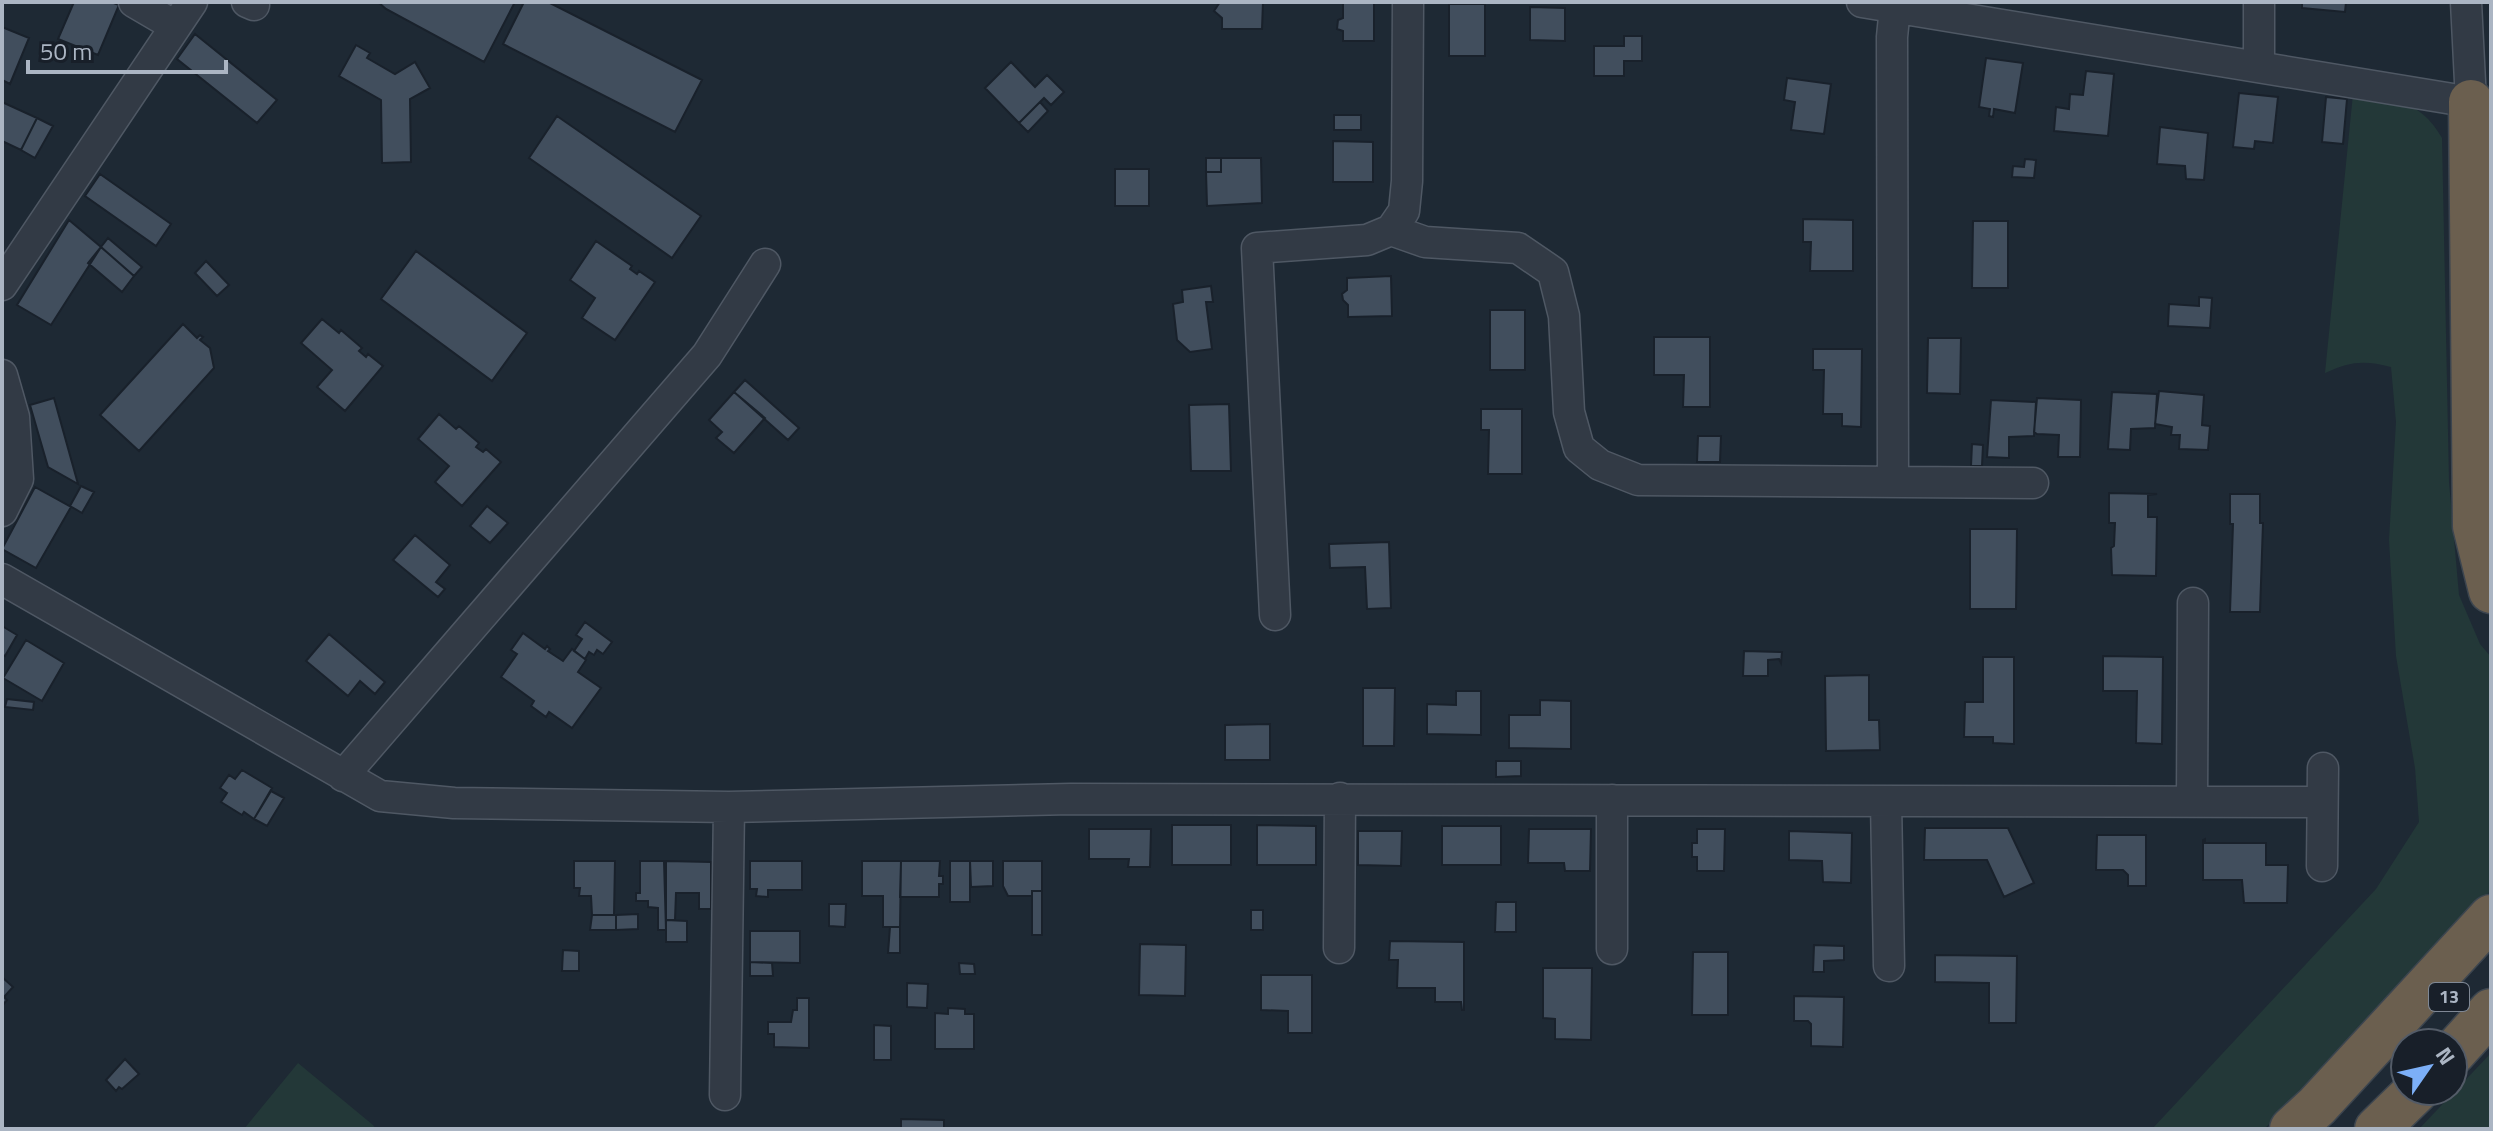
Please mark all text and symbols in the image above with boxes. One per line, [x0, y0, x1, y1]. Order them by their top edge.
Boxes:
scale bar [28, 24, 226, 74]
text: 50 m [40, 33, 92, 69]
road number: 13 [2429, 983, 2469, 1011]
north arrow [2389, 1027, 2469, 1107]
text: N [2427, 1040, 2464, 1072]

